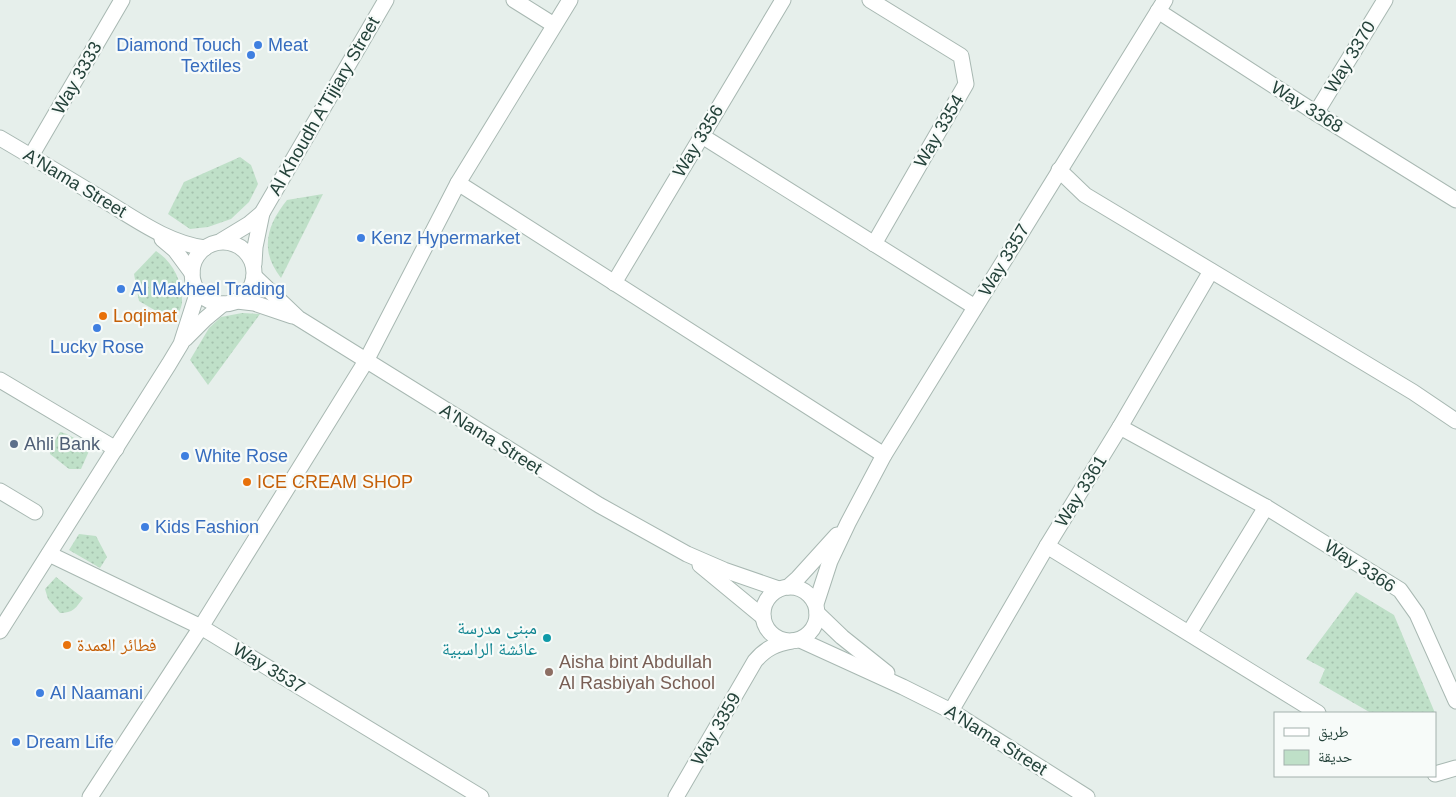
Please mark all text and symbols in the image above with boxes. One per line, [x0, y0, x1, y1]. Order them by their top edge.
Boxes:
street label: Al Khoudh A'Tijiary Street [265, 13, 383, 199]
street label: Way 3370 [1321, 17, 1379, 97]
place label: Diamond Touch Textiles [116, 35, 241, 76]
place label: Meat [268, 35, 308, 55]
street label: Way 3333 [48, 38, 106, 118]
marker: Meat [252, 39, 264, 51]
marker: Diamond Touch Textiles [245, 49, 257, 61]
street label: Way 3368 [1268, 77, 1346, 137]
street label: Way 3354 [910, 91, 968, 171]
street label: Way 3356 [669, 101, 727, 181]
street label: A'Nama Street [20, 144, 130, 222]
street label: Way 3357 [975, 220, 1033, 300]
place label: Kenz Hypermarket [371, 228, 520, 248]
marker: Kenz Hypermarket [355, 232, 367, 244]
place label: Al Makheel Trading [131, 279, 285, 299]
marker: Al Makheel Trading [115, 283, 127, 295]
place label: Loqimat [113, 306, 177, 326]
marker: Loqimat [97, 310, 109, 322]
marker: Lucky Rose [91, 322, 103, 334]
place label: Lucky Rose [50, 337, 144, 357]
street label: A'Nama Street [436, 400, 546, 478]
place label: Ahli Bank [24, 434, 101, 454]
marker: Ahli Bank [8, 438, 20, 450]
place label: White Rose [195, 446, 288, 466]
marker: White Rose [179, 450, 191, 462]
street label: Way 3361 [1051, 452, 1111, 530]
place label: ICE CREAM SHOP [257, 472, 413, 492]
marker: ICE CREAM SHOP [241, 476, 253, 488]
place label: Kids Fashion [155, 517, 259, 537]
marker: Kids Fashion [139, 521, 151, 533]
street label: Way 3366 [1321, 536, 1399, 596]
place label: مبنى مدرسة عائشة الراسبية [442, 618, 537, 660]
marker: مبنى مدرسة عائشة الراسبية [541, 632, 553, 644]
place label: فطائر العمدة [77, 635, 157, 655]
marker: فطائر العمدة [61, 639, 73, 651]
street label: Way 3537 [229, 639, 309, 697]
place label: Aisha bint Abdullah Al Rasbiyah School [559, 652, 715, 693]
marker: Aisha bint Abdullah Al Rasbiyah School [543, 666, 555, 678]
place label: Al Naamani [50, 683, 143, 703]
marker: Al Naamani [34, 687, 46, 699]
street label: Way 3359 [687, 689, 745, 769]
street label: A'Nama Street [941, 701, 1051, 779]
legend [1274, 712, 1436, 777]
text: طريق [1318, 723, 1349, 742]
place label: Dream Life [26, 732, 114, 752]
marker: Dream Life [10, 736, 22, 748]
text: حديقة [1318, 748, 1353, 765]

